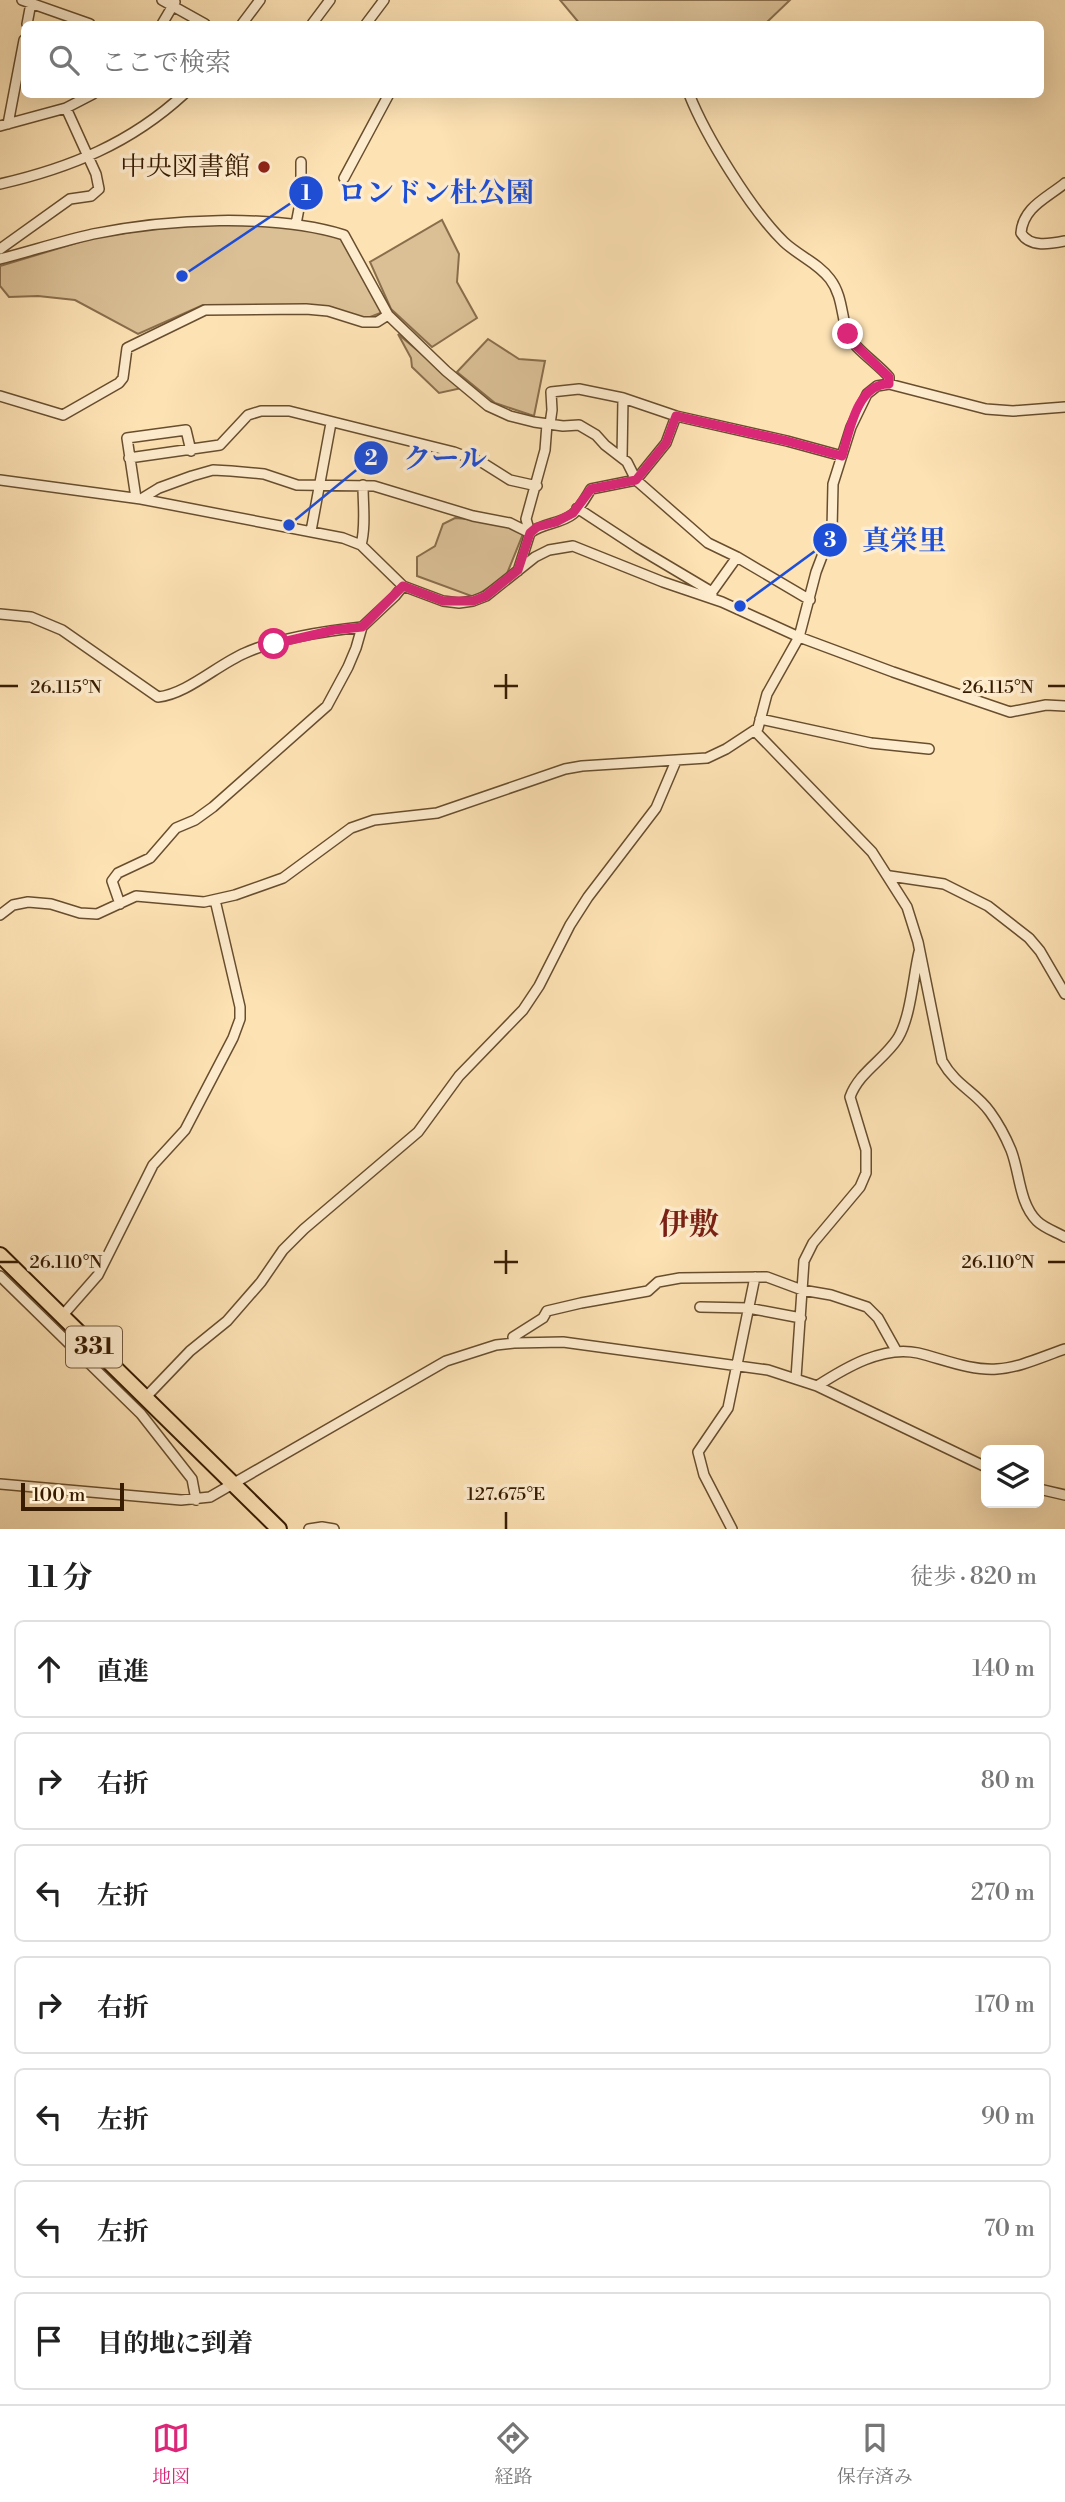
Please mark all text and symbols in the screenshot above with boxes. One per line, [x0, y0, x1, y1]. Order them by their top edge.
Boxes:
search box [21, 21, 1044, 98]
icon: search [45, 41, 83, 79]
text: ここで検索 [101, 47, 231, 79]
place label: 中央図書館 [120, 151, 250, 183]
marker: 中央図書館 [256, 159, 272, 175]
callout: ロンドン杜公園 [289, 168, 548, 217]
text: ロンドン杜公園 [338, 176, 534, 211]
text: 1 [301, 181, 311, 207]
route end [832, 318, 863, 349]
callout: クール [354, 433, 501, 482]
text: クール [403, 442, 487, 477]
text: 2 [364, 446, 378, 472]
callout: 真栄里 [813, 515, 960, 564]
text: 真栄里 [862, 524, 946, 559]
text: 3 [824, 528, 836, 554]
route start [258, 628, 289, 659]
text: 26.115°N [30, 676, 102, 699]
text: 26.115°N [962, 676, 1034, 699]
district label: 伊敷 [659, 1206, 719, 1244]
text: 26.110°N [30, 1251, 103, 1274]
text: 26.110°N [962, 1251, 1035, 1274]
road number: 331 [66, 1326, 122, 1367]
map controls [981, 1445, 1044, 1508]
button: layers [981, 1445, 1044, 1508]
scale bar [21, 1480, 124, 1512]
text: 100 m [32, 1483, 85, 1507]
text: 127.675°E [467, 1483, 545, 1506]
text: 11 分 [28, 1559, 93, 1597]
text: 徒歩 · 820 m [910, 1563, 1037, 1591]
icon: ahead [30, 1650, 68, 1688]
text: 140 m [972, 1655, 1035, 1683]
text: 直進 [97, 1656, 149, 1688]
icon: right [30, 1762, 68, 1800]
text: 80 m [981, 1767, 1035, 1795]
text: 右折 [97, 1768, 149, 1800]
icon: left [30, 1874, 68, 1912]
text: 270 m [971, 1879, 1035, 1907]
text: 左折 [97, 1880, 149, 1912]
icon: right [30, 1986, 68, 2024]
text: 170 m [975, 1991, 1035, 2019]
text: 右折 [97, 1992, 149, 2024]
icon: left [30, 2098, 68, 2136]
text: 90 m [981, 2103, 1035, 2131]
text: 左折 [97, 2104, 149, 2136]
icon: left [30, 2210, 68, 2248]
text: 70 m [984, 2215, 1035, 2243]
text: 左折 [97, 2216, 149, 2248]
icon: arrive [30, 2322, 68, 2360]
text: 目的地に到着 [97, 2328, 253, 2360]
tab: 地図 [152, 2419, 190, 2489]
tab: 経路 [494, 2419, 533, 2489]
tab: 保存済み [837, 2419, 913, 2489]

